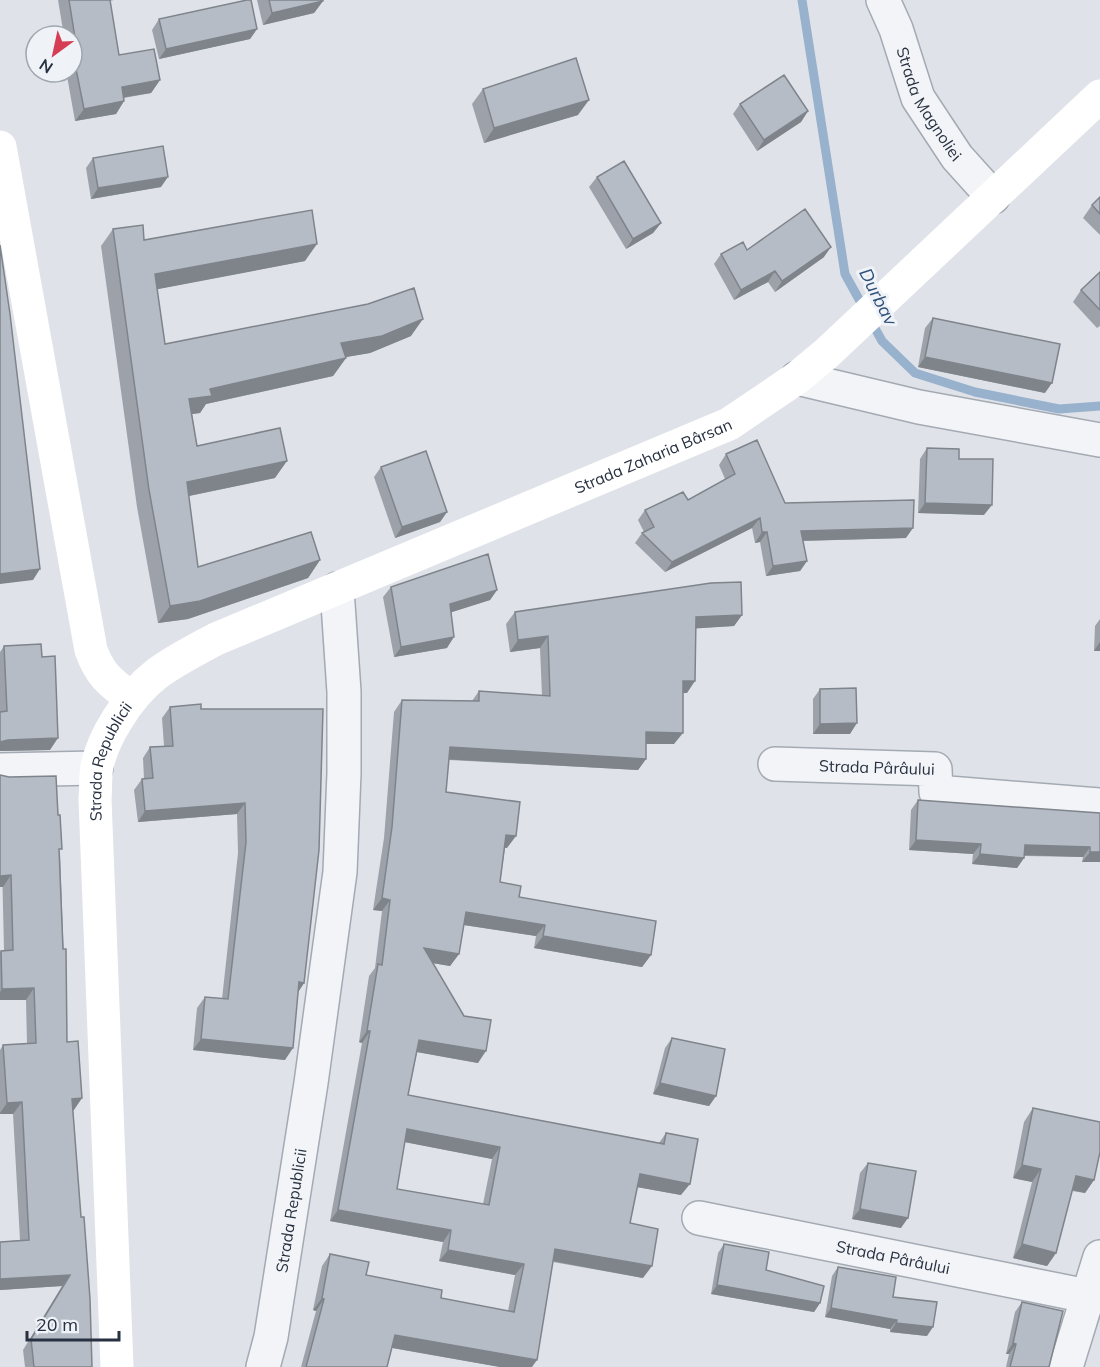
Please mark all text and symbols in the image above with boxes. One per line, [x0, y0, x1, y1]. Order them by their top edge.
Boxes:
north arrow [24, 24, 84, 84]
street label: Strada Magnoliei [892, 44, 966, 165]
text: N [35, 55, 56, 78]
water label: Durbav [854, 264, 903, 331]
street label: Strada Zaharia Bârsan [571, 414, 735, 498]
street label: Strada Republicii [85, 698, 136, 822]
street label: Strada Pârâului [819, 755, 935, 779]
street label: Strada Republicii [271, 1147, 311, 1274]
street label: Strada Pârâului [834, 1236, 952, 1278]
scale bar [27, 1304, 118, 1342]
text: 20 m [36, 1313, 78, 1336]

